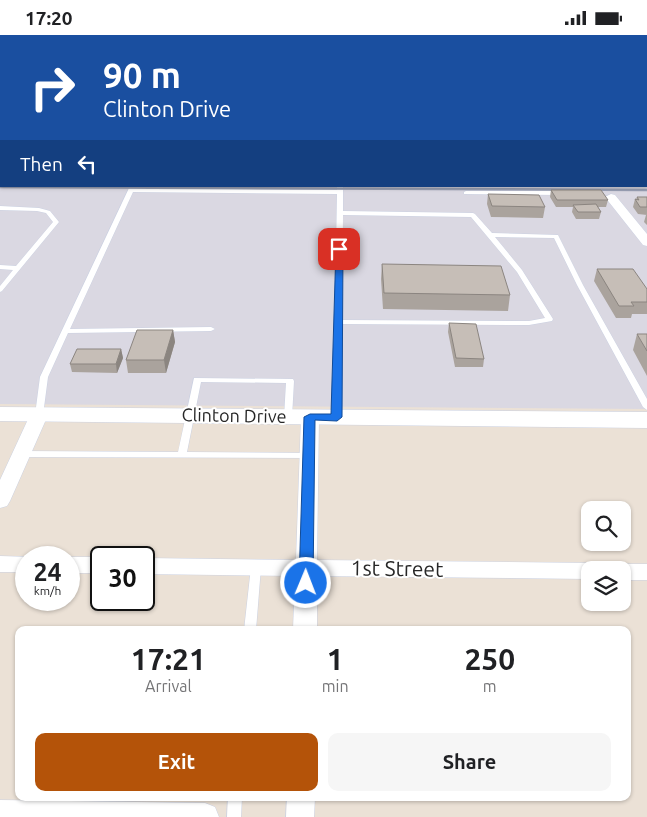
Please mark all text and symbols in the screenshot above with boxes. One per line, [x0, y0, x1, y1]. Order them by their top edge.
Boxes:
text: 17:20 [25, 7, 73, 29]
icon: right [20, 55, 85, 120]
text: 90 m [103, 55, 181, 95]
text: Clinton Drive [103, 96, 231, 121]
icon: left [73, 150, 101, 178]
text: Then [20, 153, 63, 175]
pin [318, 228, 360, 270]
icon: arrive [325, 235, 353, 263]
street label: Clinton Drive [181, 404, 287, 426]
map controls [581, 501, 631, 611]
button: search [581, 501, 631, 551]
speed limit sign: 30 [90, 546, 155, 611]
street label: 1st Street [350, 555, 444, 581]
position arrow [279, 556, 331, 608]
text: 24 [33, 558, 62, 586]
button: layers [581, 561, 631, 611]
text: km/h [34, 584, 61, 597]
text: 17:21 [131, 642, 206, 676]
text: 1 [327, 642, 344, 676]
text: 250 [464, 642, 515, 676]
text: Arrival [145, 677, 192, 695]
text: min [322, 677, 349, 695]
text: m [483, 677, 497, 695]
button: Exit [35, 733, 318, 791]
button: Share [328, 733, 611, 791]

